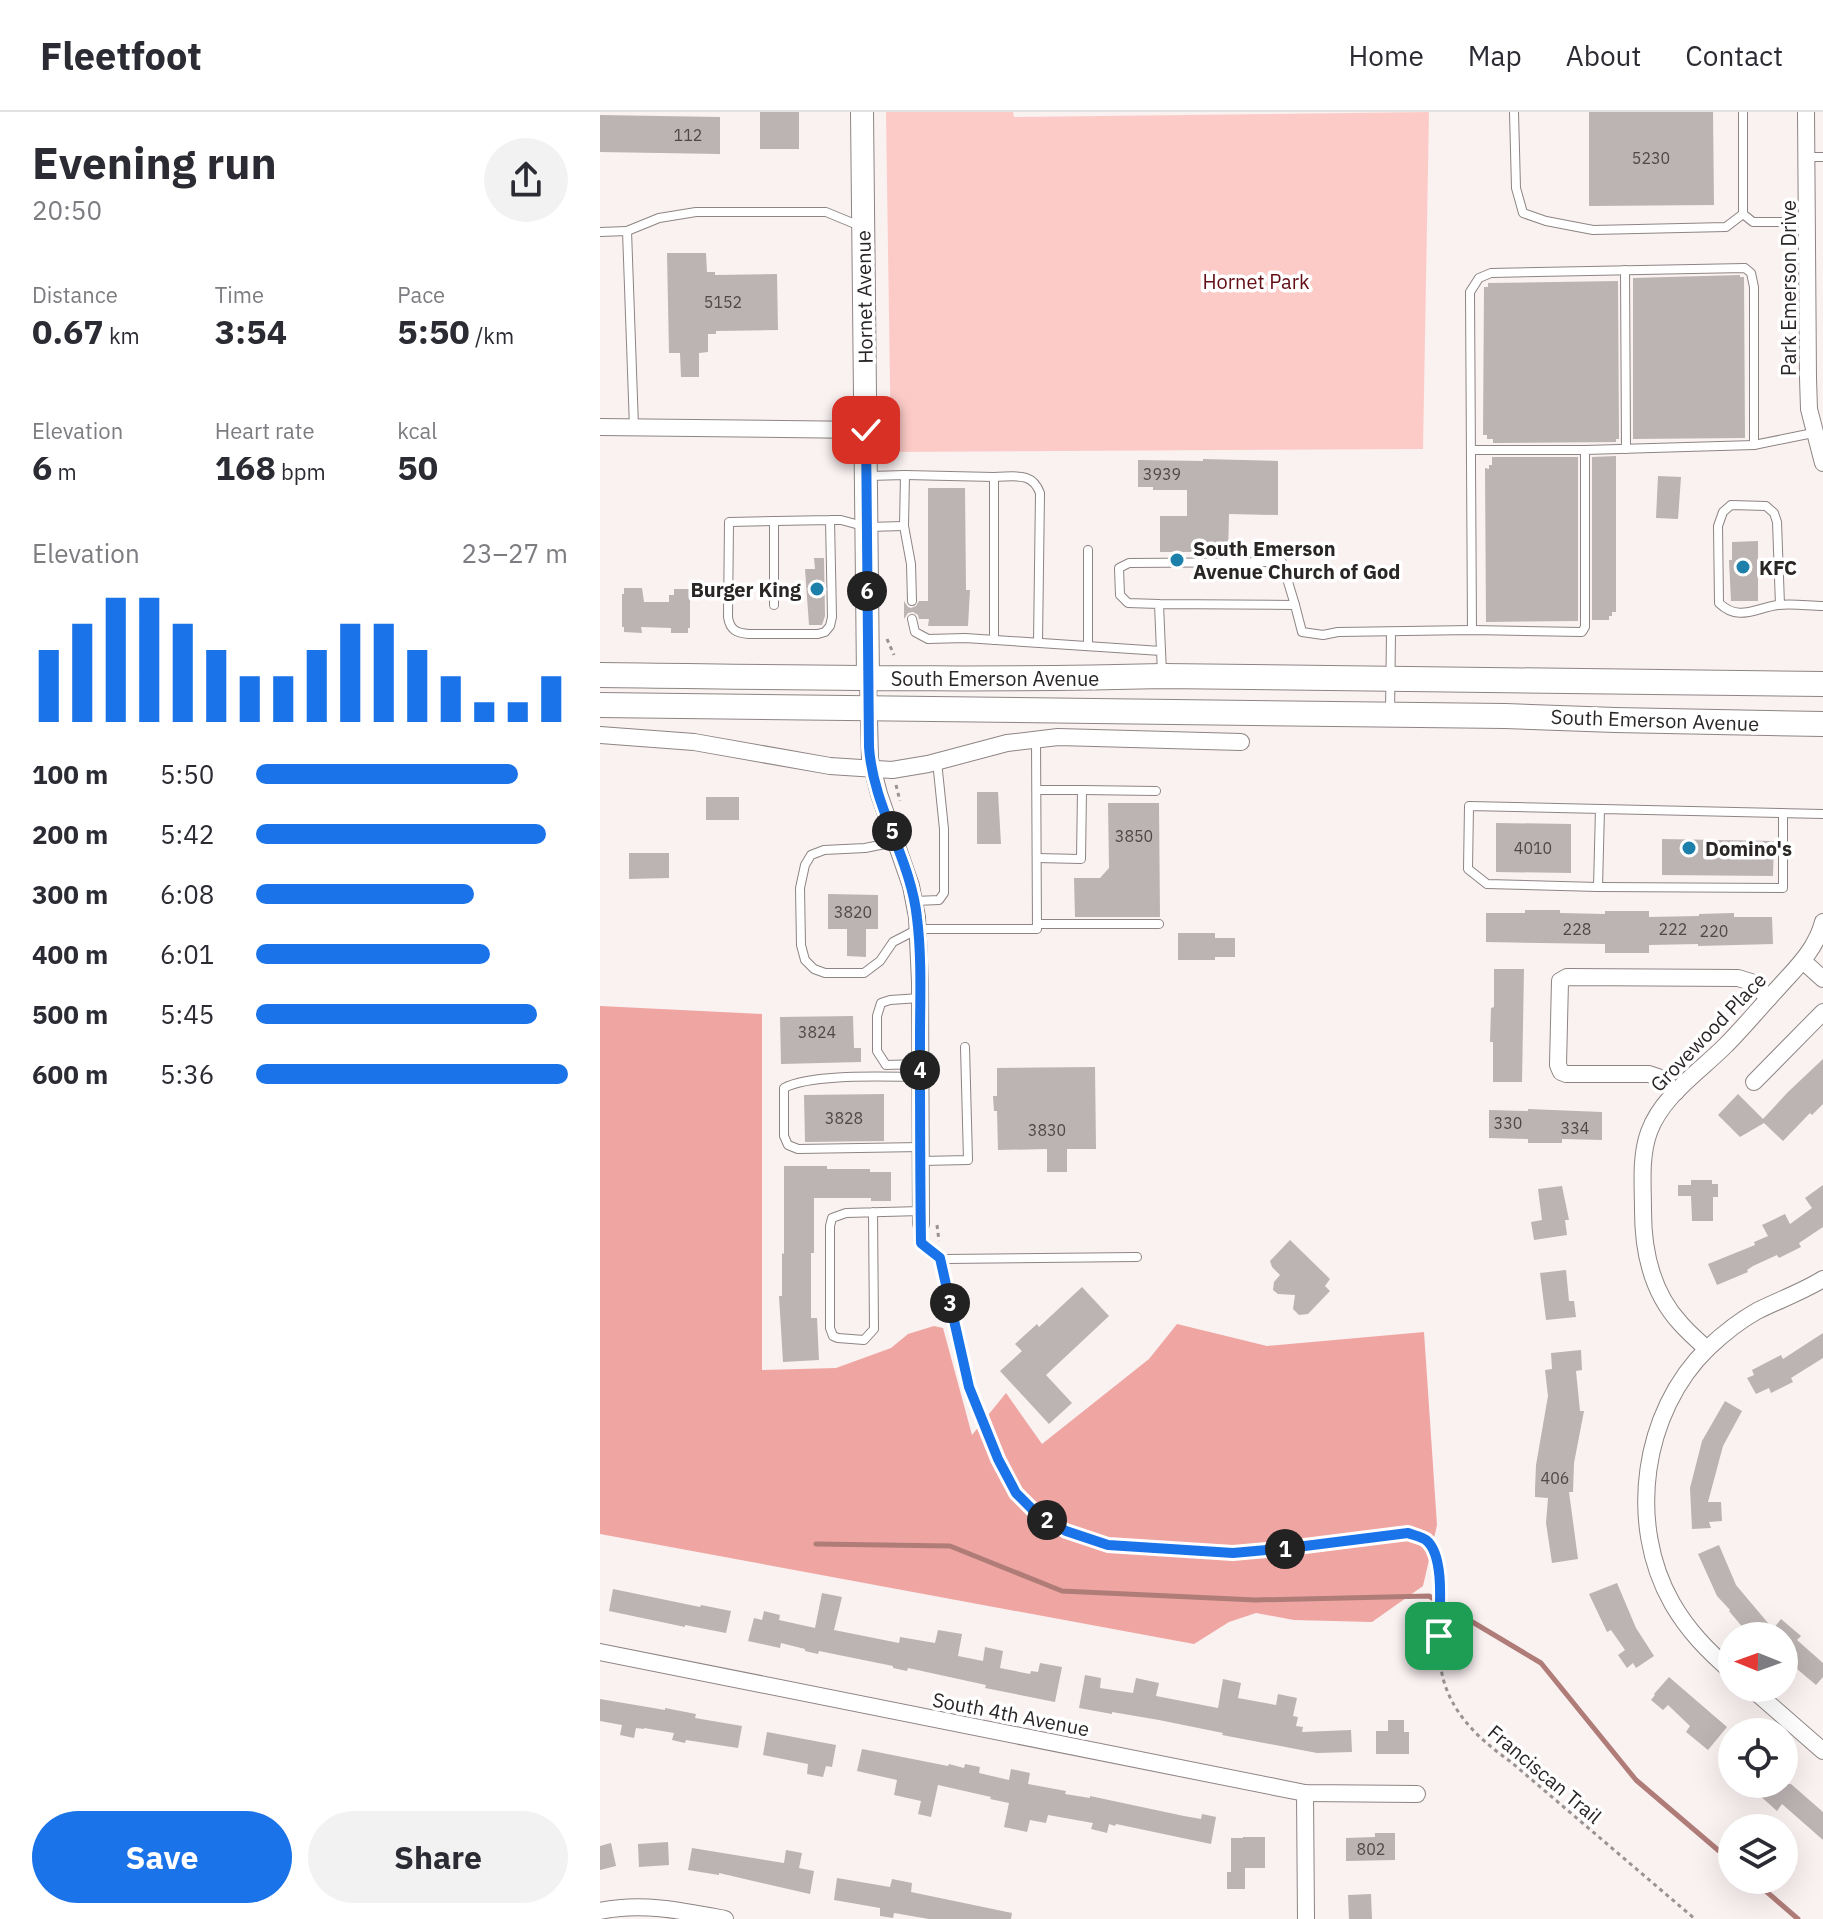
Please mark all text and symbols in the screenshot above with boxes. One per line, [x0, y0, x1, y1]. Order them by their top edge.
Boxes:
text: Fleetfoot [40, 31, 202, 80]
text: Home [1348, 37, 1424, 74]
text: Map [1468, 37, 1522, 74]
text: About [1566, 37, 1641, 74]
text: Contact [1685, 37, 1783, 74]
house number: 112 [674, 125, 702, 145]
text: Evening run [32, 134, 277, 191]
button: share [484, 138, 568, 222]
house number: 5230 [1632, 148, 1670, 168]
text: 20:50 [32, 193, 102, 227]
street label: Park Emerson Drive [1775, 200, 1802, 376]
street label: Hornet Avenue [849, 230, 879, 364]
park label: Hornet Park [1202, 268, 1310, 295]
text: Distance [32, 280, 118, 309]
text: Time [215, 280, 264, 309]
text: Pace [397, 280, 445, 309]
house number: 5152 [704, 292, 742, 312]
text: 0.67 [32, 309, 104, 353]
text: 3:54 [215, 309, 287, 353]
text: 5:50 [397, 309, 470, 353]
text: km [104, 321, 140, 350]
text: /km [470, 321, 514, 350]
pin [832, 396, 900, 464]
icon: check [844, 408, 888, 452]
text: Elevation [32, 416, 123, 445]
text: Heart rate [215, 416, 315, 445]
text: kcal [397, 416, 437, 445]
text: 6 [32, 445, 52, 489]
text: 168 [215, 445, 276, 489]
text: 50 [397, 445, 438, 489]
text: m [52, 457, 77, 486]
text: bpm [276, 457, 326, 486]
house number: 3939 [1143, 464, 1181, 484]
place label: South Emerson Avenue Church of God [1193, 535, 1400, 585]
text: Elevation [32, 536, 140, 570]
text: 23–27 m [461, 536, 568, 570]
marker: South Emerson Avenue Church of God [1168, 551, 1186, 569]
place label: KFC [1759, 554, 1797, 581]
marker: KFC [1734, 558, 1752, 576]
pin: 6 [847, 571, 887, 611]
place label: Burger King [690, 576, 802, 603]
text: 6 [860, 576, 874, 605]
marker: Burger King [808, 580, 826, 598]
street label: South Emerson Avenue [891, 665, 1099, 692]
street label: South Emerson Avenue [1550, 703, 1760, 737]
text: 100 m [32, 757, 108, 791]
text: 5:50 [160, 757, 214, 791]
pin: 5 [872, 811, 912, 851]
text: 5 [885, 816, 899, 845]
text: 200 m [32, 817, 108, 851]
text: 5:42 [160, 817, 214, 851]
house number: 3850 [1115, 826, 1153, 846]
place label: Domino's [1705, 835, 1792, 862]
house number: 4010 [1514, 838, 1552, 858]
marker: Domino's [1680, 839, 1698, 857]
text: 300 m [32, 877, 108, 911]
text: 6:08 [160, 877, 214, 911]
house number: 3820 [834, 902, 872, 922]
house number: 228 [1563, 919, 1591, 939]
house number: 222 [1659, 919, 1687, 939]
house number: 220 [1700, 921, 1728, 941]
text: 400 m [32, 937, 108, 971]
text: 6:01 [160, 937, 214, 971]
street label: Grovewood Place [1644, 967, 1772, 1097]
text: 500 m [32, 997, 108, 1031]
text: 5:45 [160, 997, 214, 1031]
house number: 3824 [798, 1022, 836, 1042]
pin: 4 [900, 1050, 940, 1090]
text: 4 [913, 1055, 927, 1084]
text: 600 m [32, 1057, 108, 1091]
text: 5:36 [160, 1057, 214, 1091]
house number: 3828 [825, 1108, 863, 1128]
house number: 330 [1494, 1113, 1522, 1133]
house number: 334 [1561, 1118, 1589, 1138]
house number: 3830 [1028, 1120, 1066, 1140]
pin: 3 [930, 1283, 970, 1323]
text: 3 [943, 1288, 957, 1317]
house number: 406 [1541, 1468, 1569, 1488]
pin: 2 [1027, 1500, 1067, 1540]
text: 2 [1040, 1505, 1054, 1534]
pin: 1 [1265, 1529, 1305, 1569]
text: 1 [1278, 1534, 1292, 1563]
pin [1405, 1602, 1473, 1670]
icon: arrive [1417, 1614, 1461, 1658]
north arrow [1718, 1622, 1798, 1702]
map controls [1718, 1622, 1798, 1894]
street label: South 4th Avenue [930, 1686, 1092, 1742]
street label: Franciscan Trail [1482, 1718, 1608, 1830]
button: locate [1718, 1718, 1798, 1798]
button: Save [32, 1811, 292, 1903]
button: Share [308, 1811, 568, 1903]
button: layers [1718, 1814, 1798, 1894]
house number: 802 [1357, 1839, 1385, 1859]

